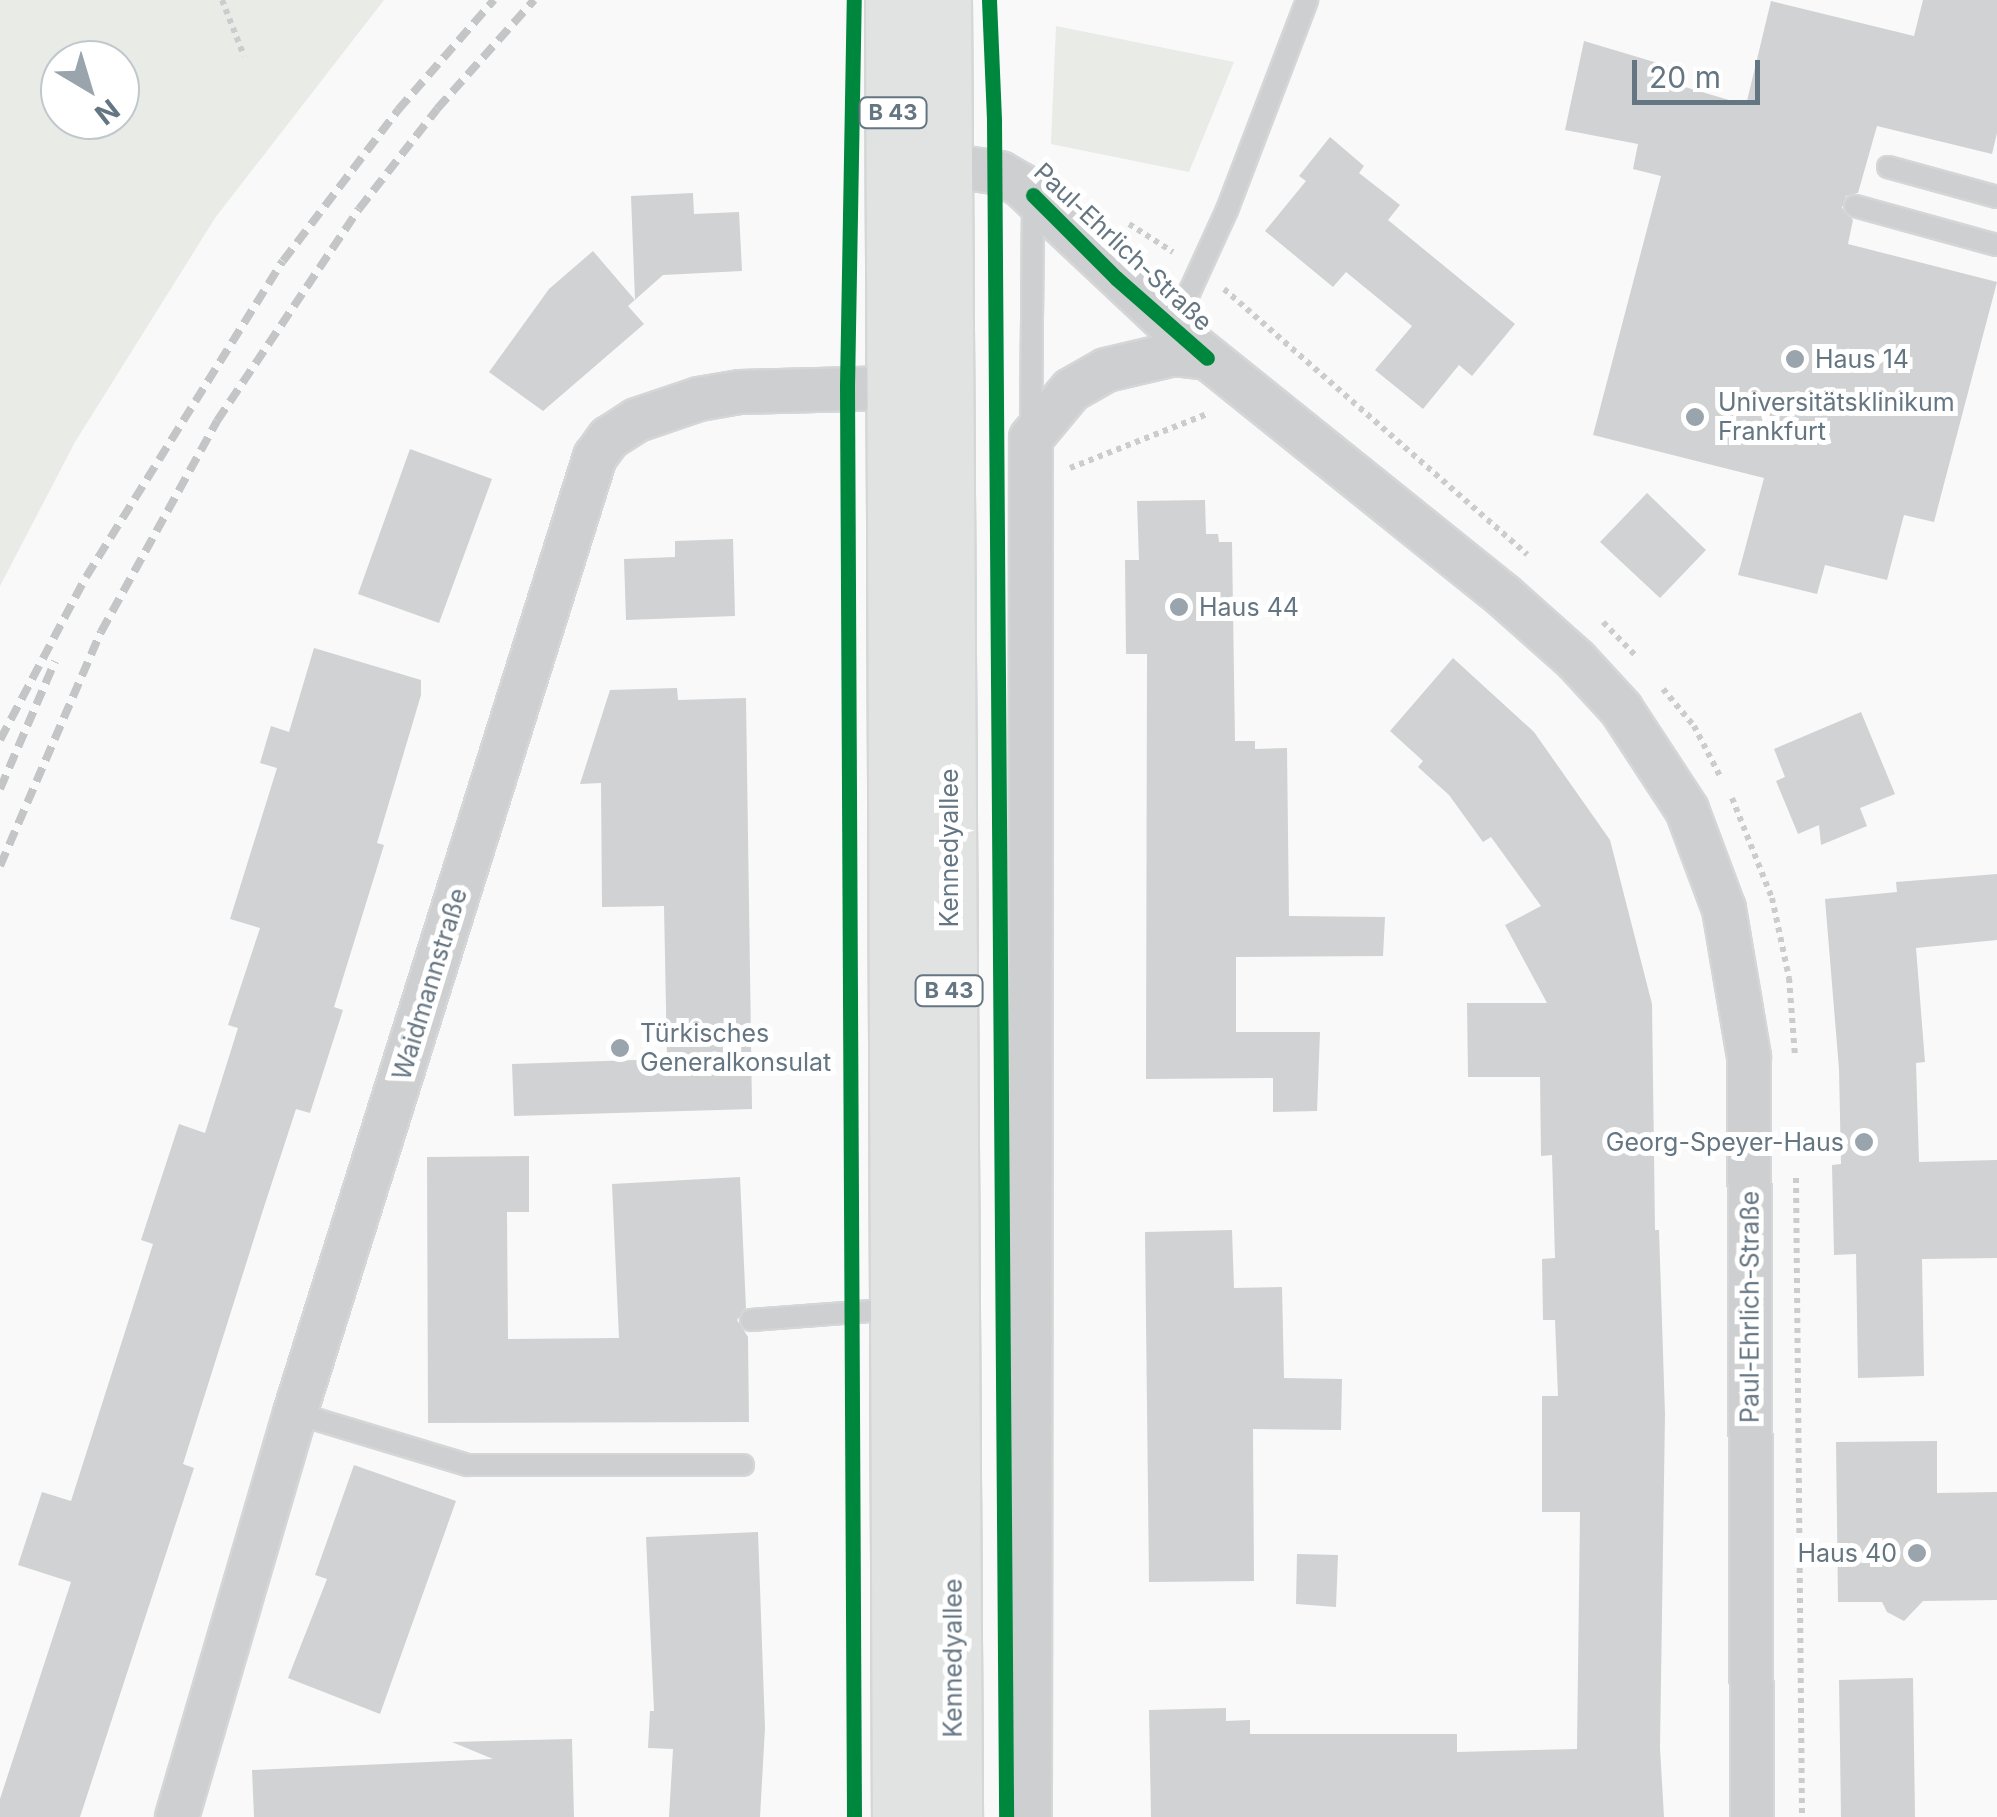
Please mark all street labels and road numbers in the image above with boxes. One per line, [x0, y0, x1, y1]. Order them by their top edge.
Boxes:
road number: B 43 [858, 96, 928, 130]
street label: Paul-Ehrlich-Straße [1028, 157, 1218, 337]
street label: Kennedyallee [934, 768, 964, 928]
street label: Waidmannstraße [387, 884, 473, 1084]
road number: B 43 [914, 974, 984, 1008]
street label: Paul-Ehrlich-Straße [1735, 1191, 1765, 1423]
street label: Kennedyallee [938, 1578, 968, 1738]

